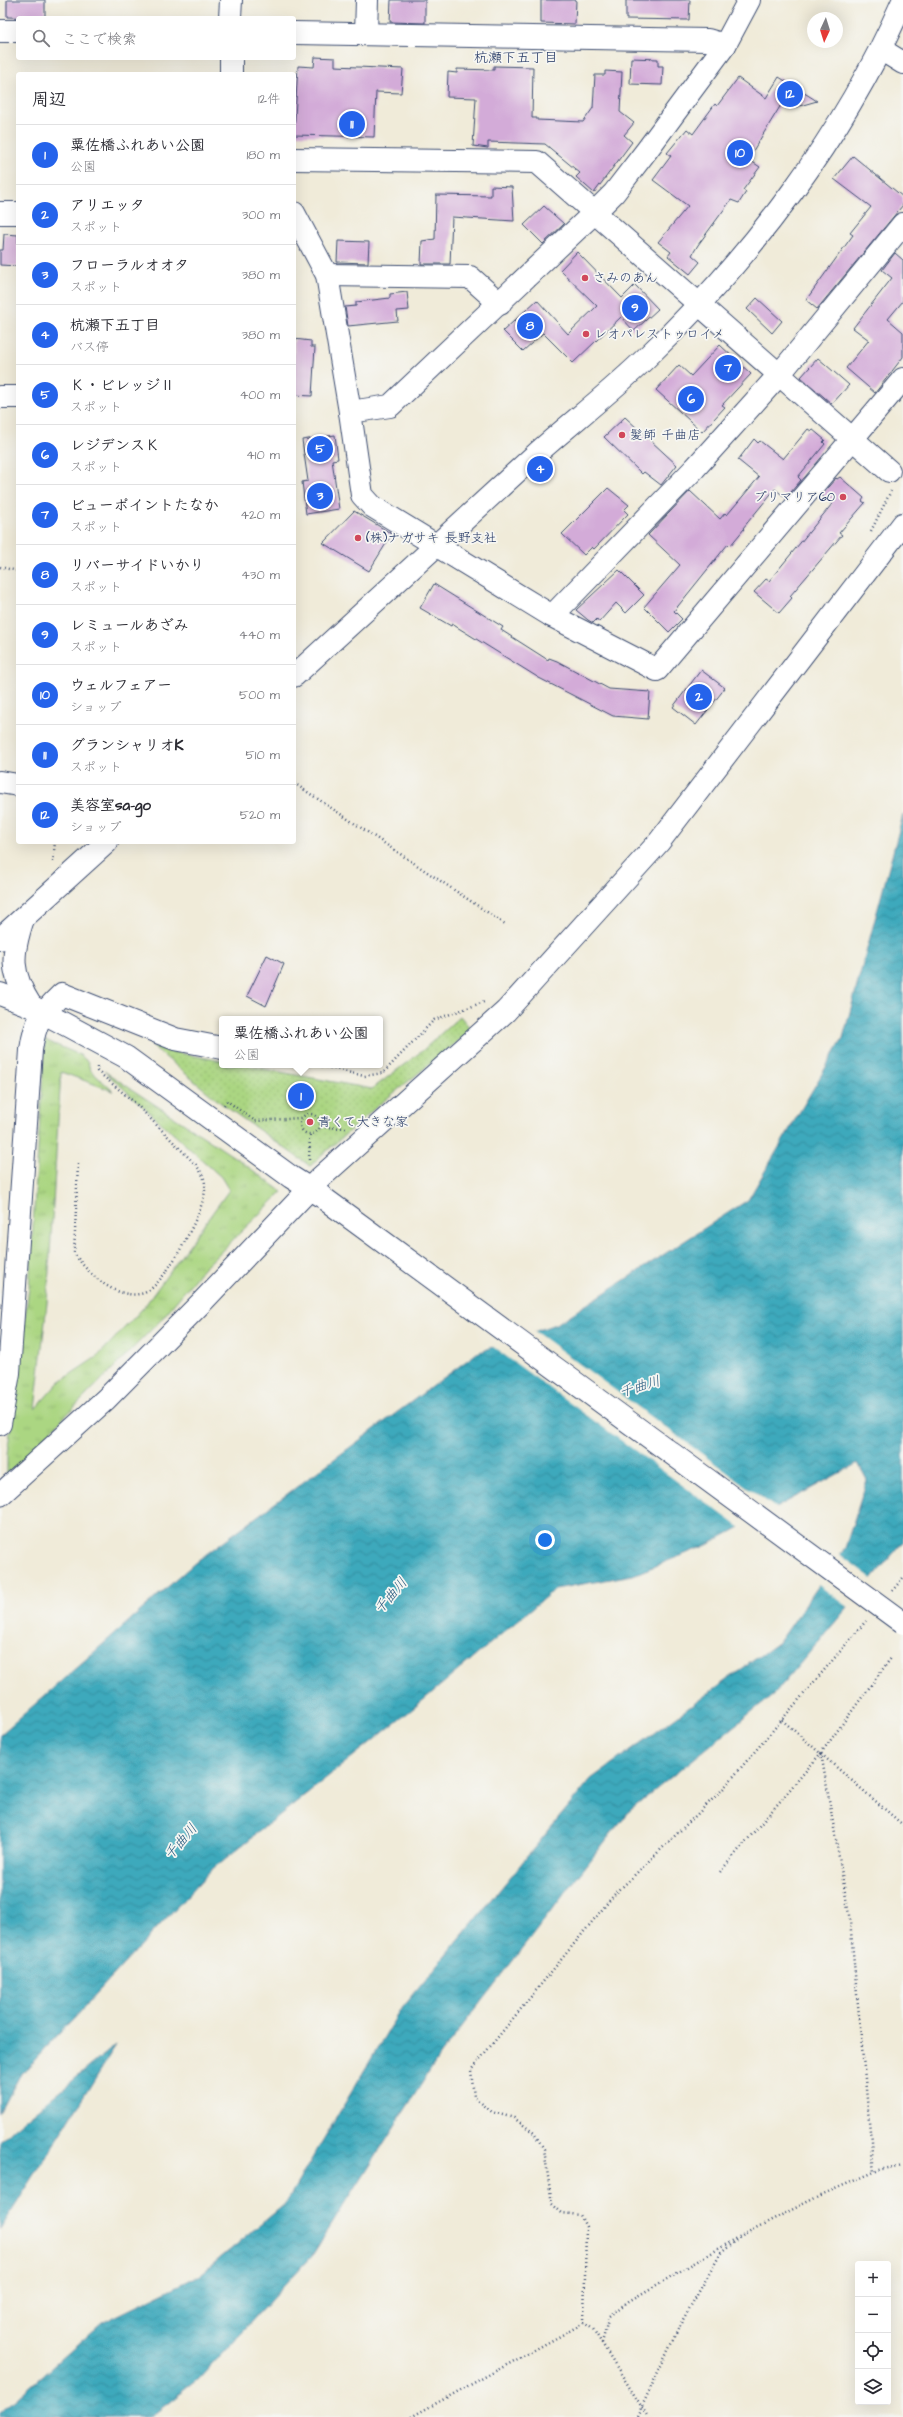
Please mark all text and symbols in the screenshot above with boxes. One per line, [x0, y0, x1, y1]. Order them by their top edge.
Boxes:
north arrow [807, 12, 843, 48]
search box [16, 16, 296, 60]
icon: search [30, 27, 52, 49]
text: ここで検索 [62, 29, 137, 50]
district label: 杭瀬下五丁目 [474, 48, 558, 68]
pin: 12 [777, 79, 803, 109]
text: 周辺 [32, 88, 66, 112]
text: 12件 [258, 90, 280, 108]
pin: 11 [339, 109, 365, 139]
text: 粟佐橋ふれあい公園 [70, 135, 205, 156]
pin: 10 [727, 138, 753, 168]
text: 1 [44, 146, 46, 164]
text: 180 m [246, 146, 280, 164]
text: 公園 [70, 158, 96, 176]
text: アリエッタ [70, 195, 145, 216]
text: 2 [41, 206, 49, 224]
text: 300 m [242, 206, 280, 224]
text: スポット [70, 218, 122, 236]
text: フローラルオオタ [70, 255, 189, 276]
text: 3 [42, 266, 48, 284]
text: 380 m [241, 266, 280, 284]
place label: さみのあん [593, 269, 658, 287]
marker: さみのあん [580, 273, 590, 283]
text: スポット [70, 278, 122, 296]
pin: 9 [622, 293, 648, 323]
pin: 8 [517, 311, 543, 341]
text: 杭瀬下五丁目 [70, 315, 160, 336]
place label: レオパレストゥロイメ [594, 325, 725, 343]
text: 4 [41, 326, 49, 344]
text: 380 m [241, 326, 280, 344]
marker: レオパレストゥロイメ [581, 329, 591, 339]
text: バス停 [70, 338, 109, 356]
pin: 7 [715, 353, 741, 383]
text: Ｋ・ビレッジⅡ [70, 375, 175, 396]
pin: 6 [678, 384, 704, 414]
text: 5 [40, 386, 50, 404]
text: 400 m [239, 386, 280, 404]
text: スポット [70, 398, 122, 416]
place label: 髪師 千曲店 [630, 426, 700, 444]
marker: 髪師 千曲店 [617, 430, 627, 440]
pin: 5 [307, 434, 333, 464]
text: レジデンスＫ [70, 435, 160, 456]
text: 6 [41, 446, 49, 464]
text: 410 m [246, 446, 280, 464]
pin: 4 [527, 454, 553, 484]
text: スポット [70, 458, 122, 476]
pin: 3 [307, 481, 333, 511]
place label: プリマリア60 [754, 488, 835, 506]
marker: プリマリア60 [838, 492, 848, 502]
text: ビューポイントたなか [70, 495, 219, 516]
text: 7 [41, 506, 49, 524]
text: 420 m [240, 506, 280, 524]
text: スポット [70, 518, 122, 536]
place label: (株)ナガサキ 長野支社 [366, 529, 497, 547]
marker: (株)ナガサキ 長野支社 [353, 533, 363, 543]
text: リバーサイドいかり [70, 555, 205, 576]
text: 8 [41, 566, 49, 584]
text: 430 m [241, 566, 280, 584]
text: スポット [70, 578, 122, 596]
text: レミュールあざみ [70, 615, 189, 636]
text: 9 [41, 626, 49, 644]
text: 440 m [239, 626, 280, 644]
text: スポット [70, 638, 122, 656]
text: ウェルフェアー [70, 675, 172, 696]
pin: 2 [686, 682, 712, 712]
text: 10 [40, 686, 50, 704]
text: 500 m [239, 686, 280, 704]
text: ショップ [70, 698, 121, 716]
text: グランシャリオK [70, 735, 183, 756]
text: 11 [43, 746, 47, 764]
text: 510 m [246, 746, 280, 764]
text: スポット [70, 758, 122, 776]
text: 美容室sa-go [70, 795, 151, 816]
text: 12 [40, 806, 50, 824]
text: 520 m [240, 806, 280, 824]
text: ショップ [70, 818, 121, 836]
popup [219, 1016, 383, 1068]
text: 粟佐橋ふれあい公園 [233, 1023, 369, 1044]
text: 公園 [233, 1046, 260, 1064]
pin: 1 [288, 1081, 314, 1111]
place label: 青くて大きな家 [318, 1113, 408, 1131]
marker: 青くて大きな家 [305, 1117, 315, 1127]
water label: 千曲川 [617, 1371, 663, 1403]
your location [535, 1530, 555, 1550]
water label: 千曲川 [370, 1574, 412, 1618]
water label: 千曲川 [160, 1820, 202, 1864]
map controls [855, 2261, 891, 2405]
button: + [855, 2261, 891, 2297]
button: − [855, 2297, 891, 2333]
button: locate [855, 2333, 891, 2369]
button: layers [855, 2369, 891, 2405]

